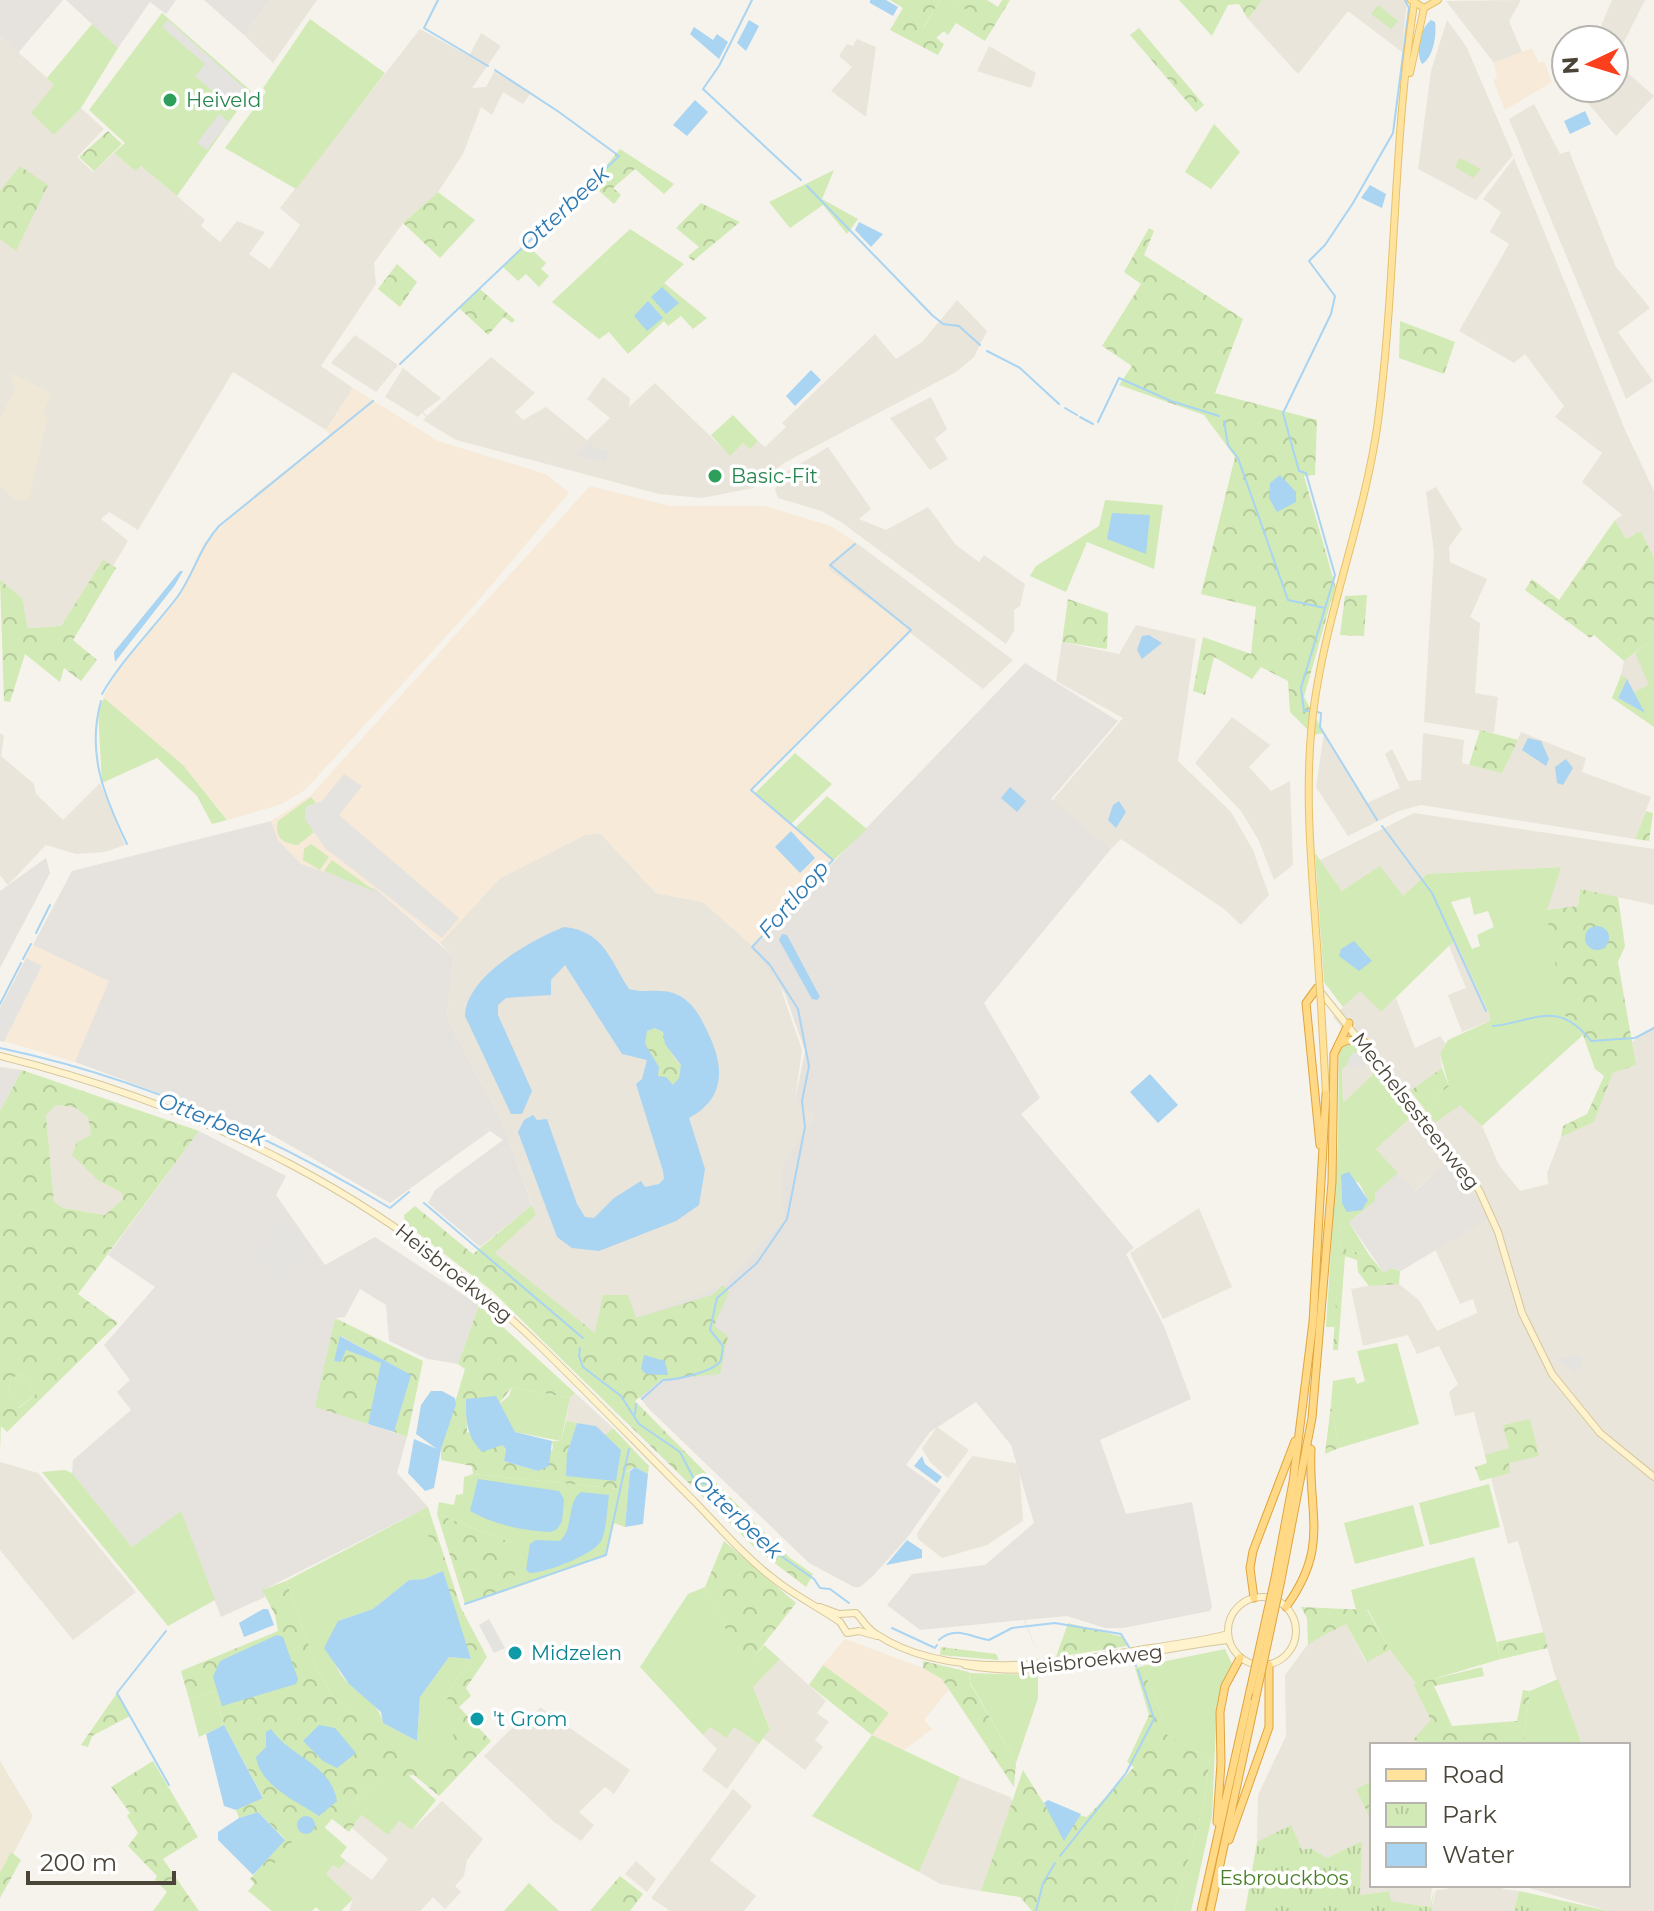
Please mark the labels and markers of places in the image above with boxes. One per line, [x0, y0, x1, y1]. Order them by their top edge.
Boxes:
place label: Heiveld [186, 88, 261, 112]
marker: Heiveld [161, 91, 179, 109]
place label: Basic-Fit [731, 464, 818, 488]
marker: Basic-Fit [706, 467, 724, 485]
place label: Midzelen [531, 1641, 622, 1665]
marker: Midzelen [506, 1644, 524, 1662]
place label: 't Grom [493, 1707, 567, 1731]
marker: 't Grom [468, 1710, 486, 1728]

